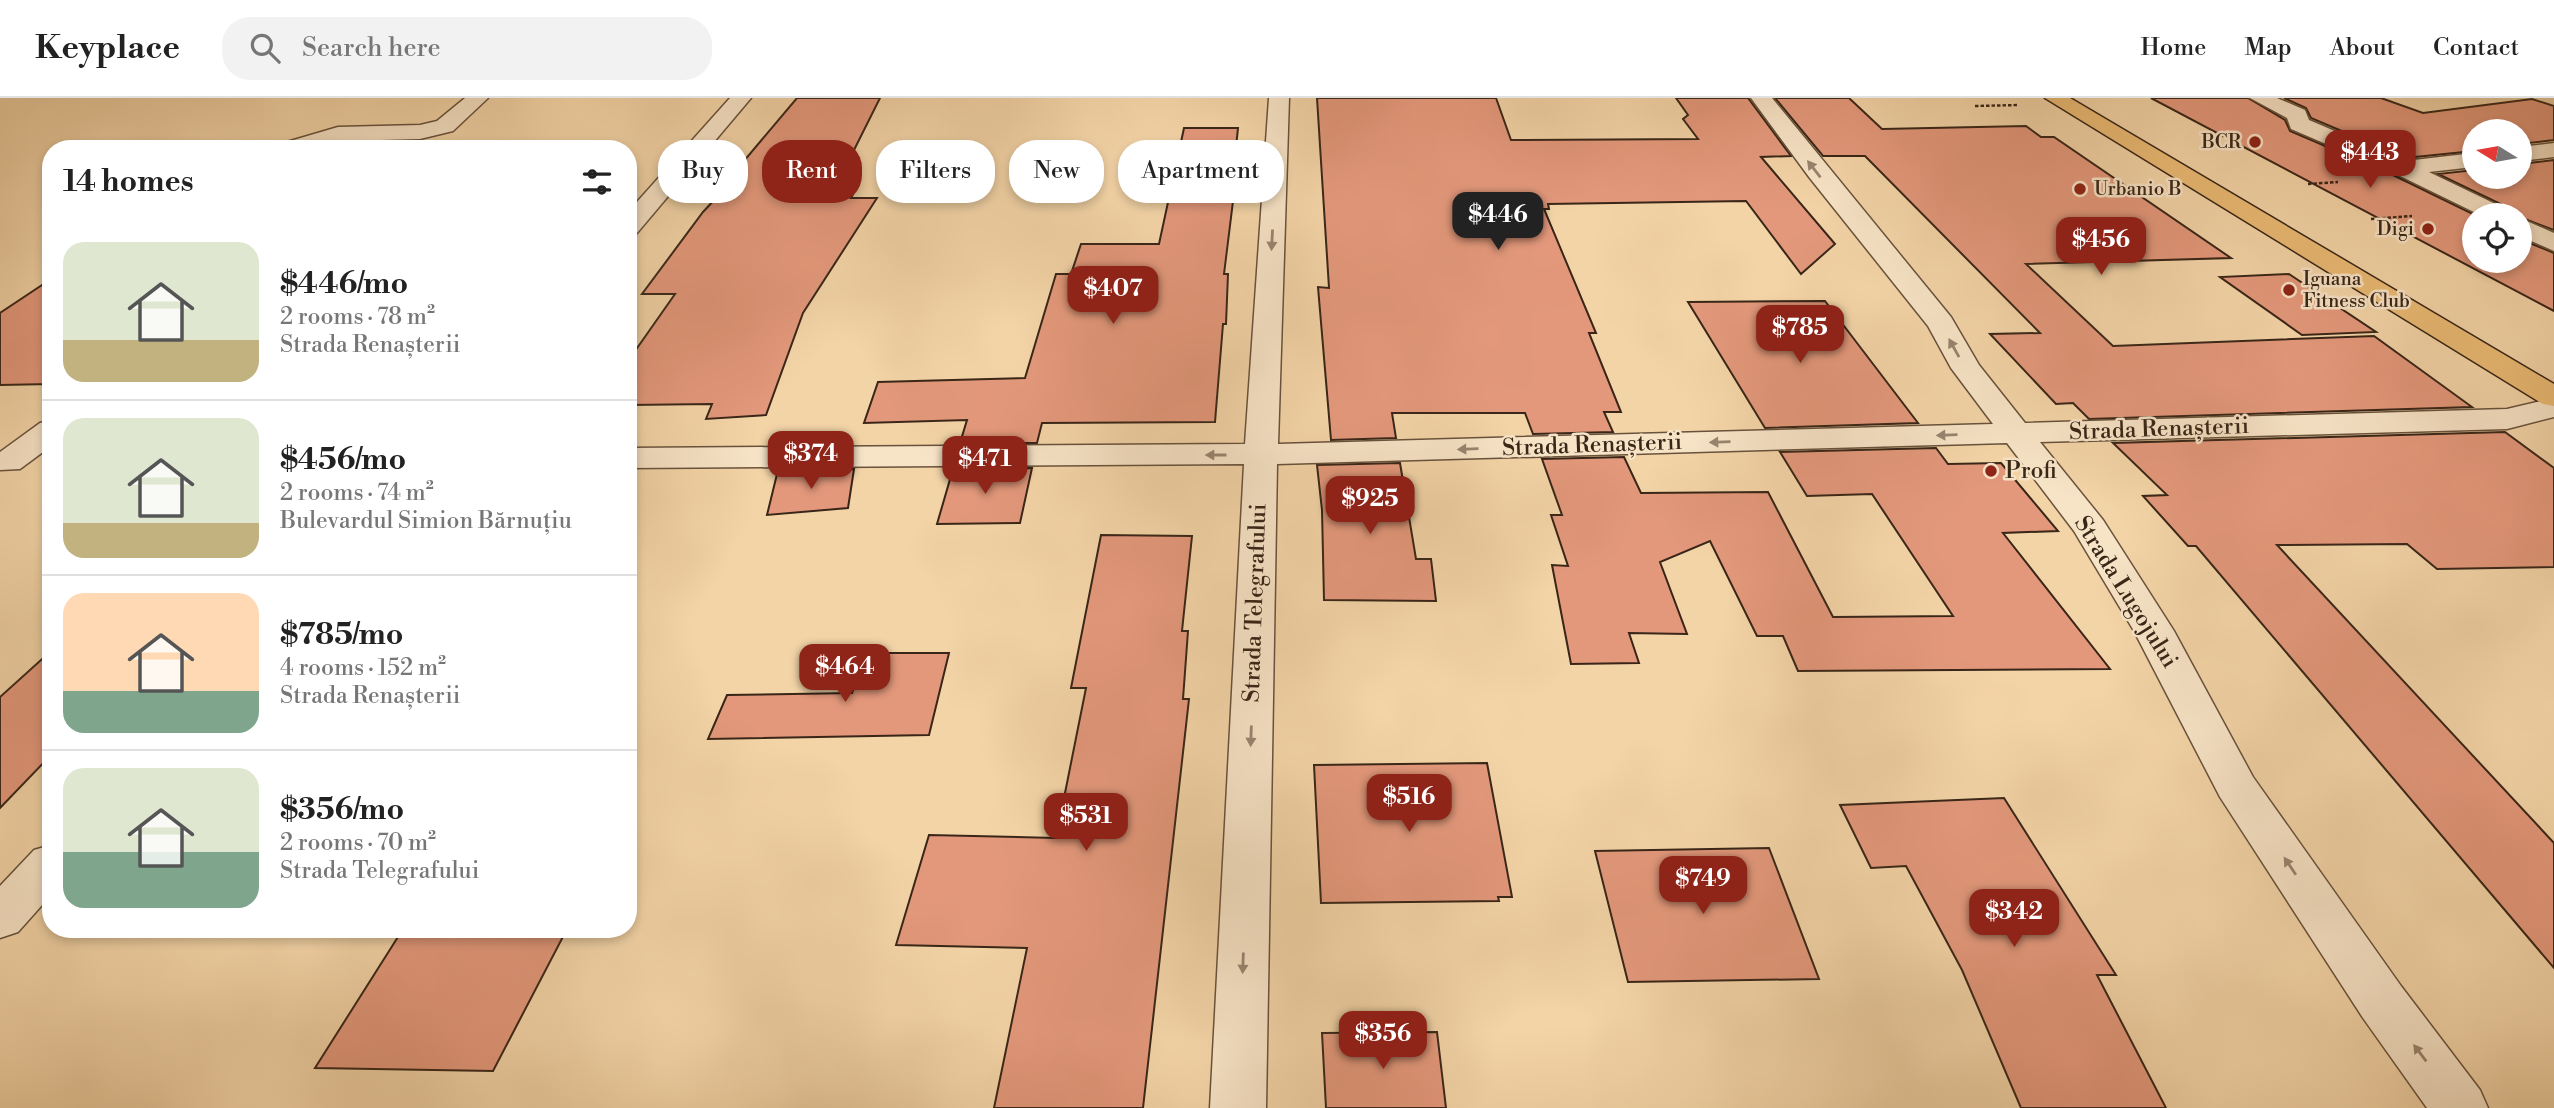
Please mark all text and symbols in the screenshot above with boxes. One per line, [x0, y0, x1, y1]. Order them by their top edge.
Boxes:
search box [222, 17, 712, 80]
text: Keyplace [35, 28, 180, 69]
icon: search [246, 29, 284, 67]
text: Search here [302, 32, 441, 64]
text: Home [2141, 33, 2206, 63]
text: Map [2244, 33, 2292, 63]
text: About [2330, 33, 2395, 63]
text: Contact [2433, 33, 2519, 63]
north arrow [2462, 119, 2532, 189]
map controls [2462, 119, 2532, 273]
place label: BCR [2200, 130, 2242, 154]
pin: $443 [2329, 130, 2411, 190]
marker: BCR [2247, 134, 2263, 150]
text: $443 [2341, 139, 2399, 167]
chip: Buy [658, 140, 748, 203]
chip: Rent [762, 140, 862, 203]
chip: Filters [876, 140, 995, 203]
chip: New [1009, 140, 1104, 203]
chip: Apartment [1118, 140, 1284, 203]
one-way arrow [1807, 160, 1822, 178]
text: 14 homes [63, 163, 194, 201]
icon: filters [578, 163, 616, 201]
place label: Urbanio B [2094, 177, 2182, 201]
marker: Urbanio B [2072, 181, 2088, 197]
pin: $446 [1457, 192, 1539, 252]
text: $446 [1468, 201, 1528, 229]
button: locate [2462, 203, 2532, 273]
place label: Digi [2377, 217, 2414, 241]
pin: $456 [2060, 218, 2142, 277]
marker: Digi [2420, 221, 2436, 237]
text: $456 [2072, 226, 2130, 254]
one-way arrow [1266, 229, 1277, 251]
text: $446/mo [280, 265, 408, 303]
pin: $407 [1072, 266, 1154, 326]
place label: Iguana Fitness Club [2303, 267, 2410, 313]
icon: home [119, 270, 203, 354]
text: $407 [1083, 275, 1143, 303]
marker: Iguana Fitness Club [2281, 282, 2297, 298]
text: 2 rooms · 78 m² [280, 303, 435, 331]
pin: $785 [1759, 306, 1841, 365]
text: $785 [1772, 314, 1828, 342]
text: Strada Renașterii [280, 331, 460, 359]
one-way arrow [1948, 338, 1960, 357]
street label: Strada Renașterii [2068, 412, 2250, 446]
street label: Strada Renașterii [1501, 428, 1683, 462]
one-way arrow [1936, 430, 1958, 441]
pin: $374 [770, 432, 852, 491]
pin: $471 [944, 436, 1026, 496]
one-way arrow [1708, 436, 1730, 447]
text: $374 [784, 440, 838, 468]
text: $456/mo [280, 441, 406, 479]
one-way arrow [1456, 443, 1478, 454]
text: $471 [958, 445, 1012, 473]
icon: home [119, 446, 203, 530]
one-way arrow [1204, 449, 1226, 461]
place label: Profi [2005, 457, 2057, 485]
marker: Profi [1983, 463, 1999, 479]
pin: $925 [1329, 476, 1411, 536]
text: 2 rooms · 74 m² [280, 479, 434, 507]
text: $925 [1342, 485, 1398, 513]
street label: Strada Telegrafului [1238, 503, 1272, 703]
text: Bulevardul Simion Bărnuțiu [280, 507, 572, 535]
street label: Strada Lugojului [2068, 511, 2184, 673]
text: $785/mo [280, 616, 403, 654]
icon: home [119, 621, 203, 705]
pin: $464 [804, 644, 886, 704]
text: $464 [815, 653, 875, 681]
text: 4 rooms · 152 m² [280, 654, 446, 682]
text: Strada Renașterii [280, 682, 460, 710]
one-way arrow [1245, 725, 1256, 747]
pin: $516 [1368, 774, 1450, 834]
text: $516 [1383, 783, 1435, 811]
text: $356/mo [280, 791, 404, 829]
pin: $531 [1045, 794, 1127, 853]
icon: home [119, 796, 203, 880]
text: $531 [1060, 802, 1112, 830]
text: 2 rooms · 70 m² [280, 829, 436, 857]
pin: $749 [1662, 856, 1744, 916]
text: Strada Telegrafului [280, 857, 479, 885]
one-way arrow [2284, 857, 2297, 876]
text: $749 [1675, 865, 1731, 893]
pin: $342 [1973, 890, 2055, 949]
text: $342 [1985, 898, 2043, 926]
one-way arrow [1237, 953, 1248, 975]
pin: $356 [1342, 1012, 1424, 1071]
text: $356 [1355, 1020, 1411, 1048]
one-way arrow [2413, 1044, 2427, 1062]

